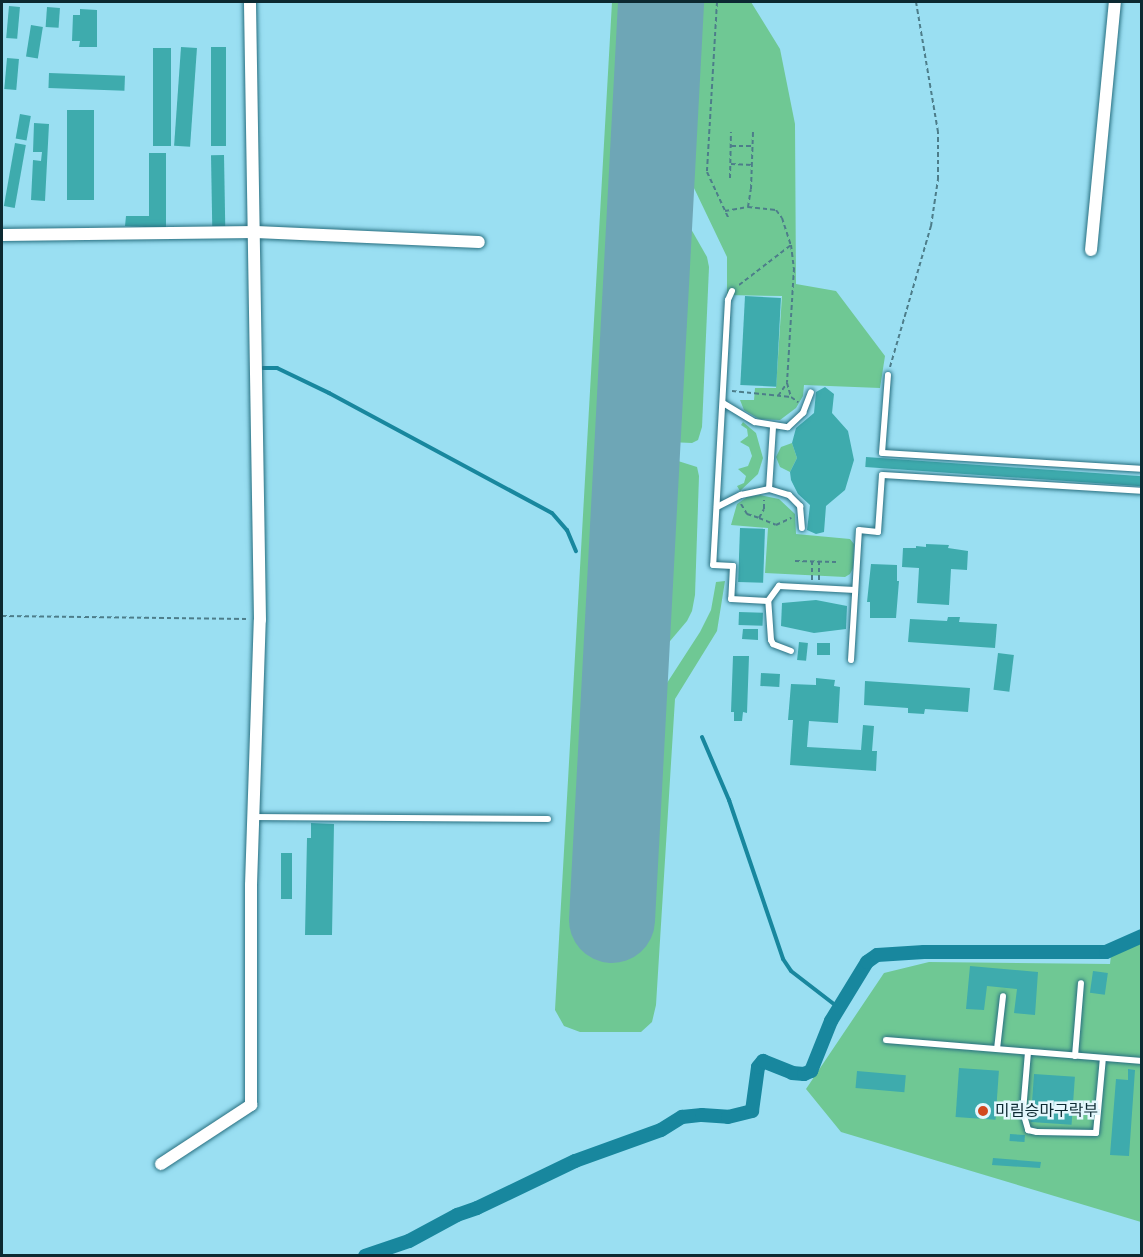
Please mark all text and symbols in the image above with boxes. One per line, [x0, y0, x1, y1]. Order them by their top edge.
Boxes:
place label: 미림승마구락부 [995, 1101, 1098, 1121]
marker: 미림승마구락부 [976, 1104, 990, 1118]

